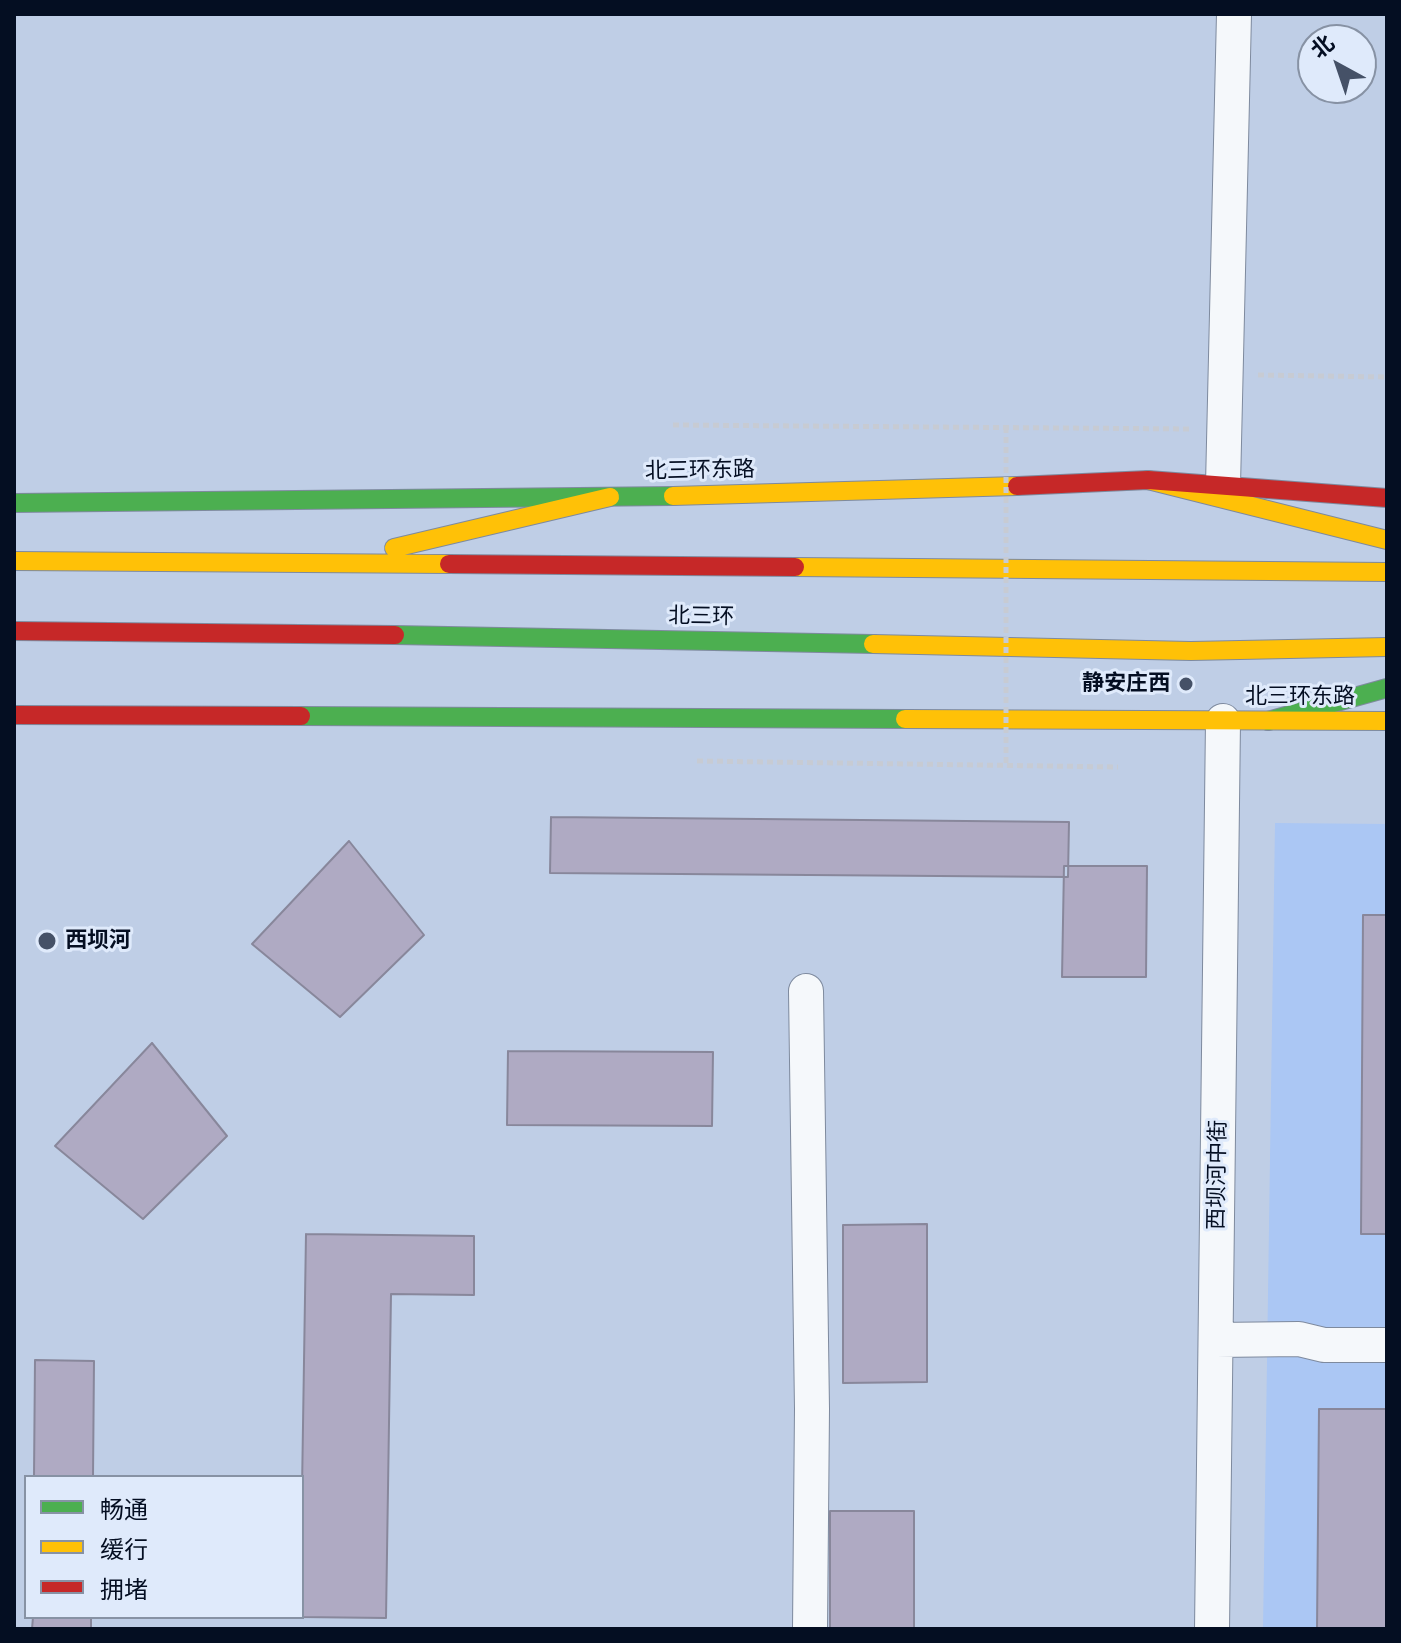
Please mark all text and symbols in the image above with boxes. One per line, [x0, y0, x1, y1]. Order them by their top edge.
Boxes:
north arrow [1297, 24, 1377, 104]
text: 北 [1306, 30, 1339, 63]
street label: 北三环东路 [645, 457, 755, 485]
street label: 北三环 [668, 603, 734, 631]
place label: 静安庄西 [1082, 671, 1170, 697]
marker: 静安庄西 [1177, 675, 1195, 693]
street label: 北三环东路 [1245, 684, 1355, 710]
place label: 西坝河 [65, 928, 131, 954]
marker: 西坝河 [36, 930, 58, 952]
street label: 西坝河中街 [1204, 1120, 1232, 1230]
legend [24, 1475, 304, 1619]
text: 畅通 [100, 1496, 148, 1523]
text: 缓行 [100, 1536, 148, 1563]
text: 拥堵 [100, 1576, 148, 1603]

